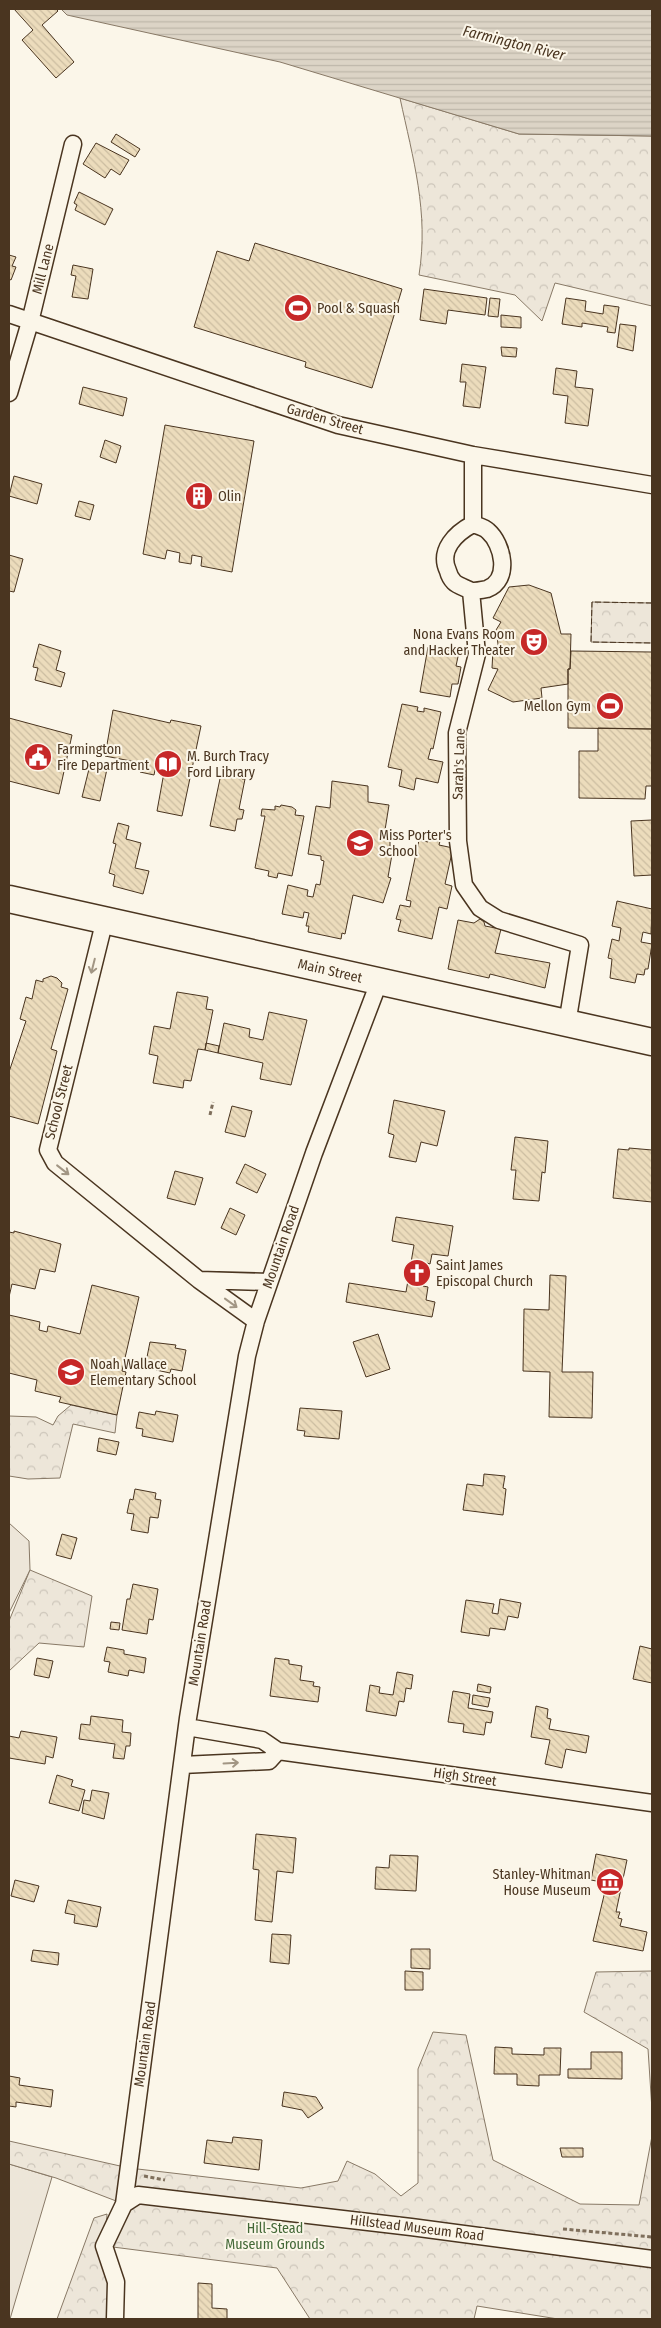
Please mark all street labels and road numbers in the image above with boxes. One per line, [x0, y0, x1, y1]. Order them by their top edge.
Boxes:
street label: Mill Lane [29, 242, 57, 296]
street label: Garden Street [285, 400, 366, 438]
street label: Sarah's Lane [449, 728, 469, 800]
street label: Main Street [296, 955, 364, 987]
street label: School Street [42, 1062, 77, 1141]
street label: Mountain Road [259, 1203, 303, 1291]
street label: Mountain Road [185, 1599, 215, 1687]
street label: High Street [432, 1764, 498, 1790]
street label: Mountain Road [131, 2000, 159, 2088]
street label: Hillstead Museum Road [349, 2211, 485, 2245]

